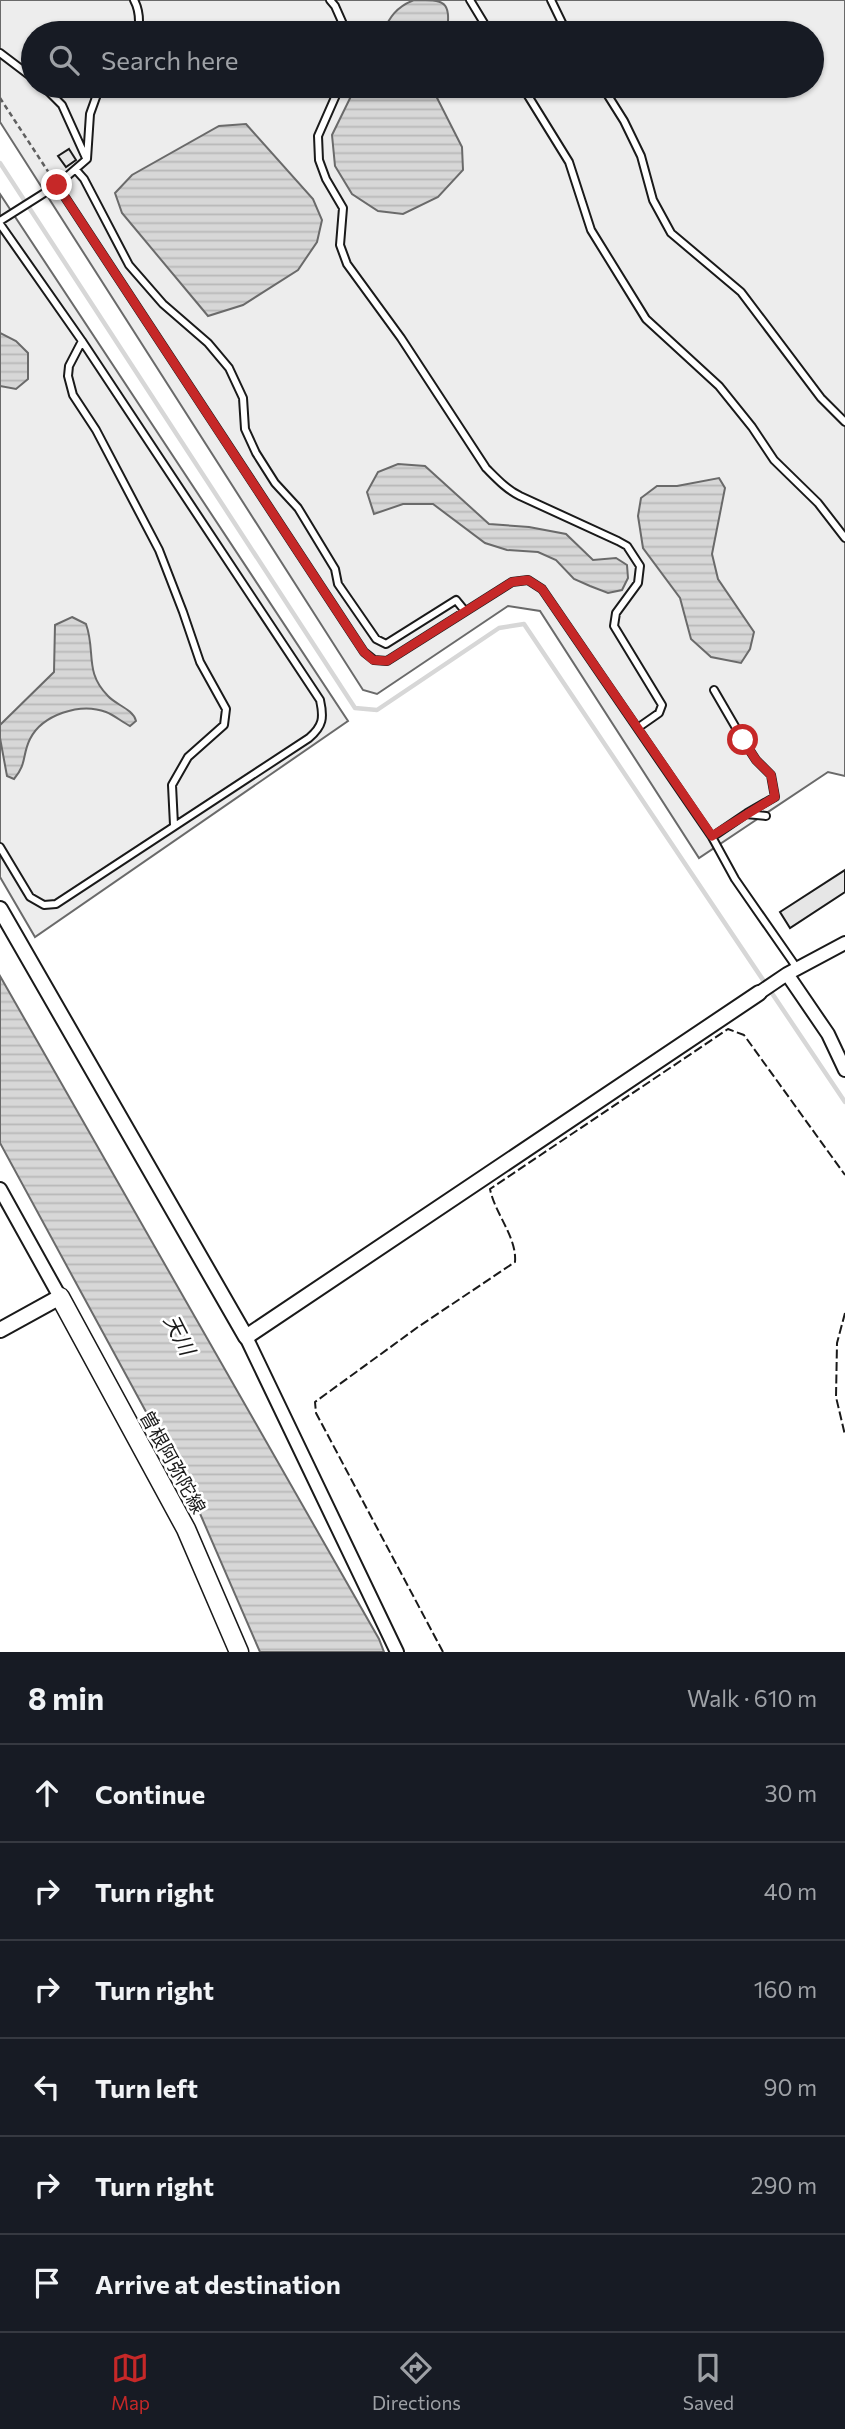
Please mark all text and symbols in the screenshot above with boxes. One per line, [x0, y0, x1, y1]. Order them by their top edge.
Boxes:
search box [21, 21, 824, 98]
icon: search [45, 41, 83, 79]
text: Search here [101, 44, 239, 75]
route end [41, 169, 72, 200]
route start [727, 724, 758, 755]
water label: 天川 [160, 1310, 202, 1360]
street label: 曽根阿弥陀線 [136, 1406, 211, 1517]
text: 8 min [28, 1679, 104, 1716]
text: Walk · 610 m [687, 1684, 817, 1712]
icon: ahead [28, 1774, 66, 1812]
text: Continue [95, 1778, 205, 1809]
text: 30 m [764, 1779, 817, 1807]
icon: right [28, 1872, 66, 1910]
text: Turn right [95, 1876, 214, 1907]
text: 40 m [764, 1877, 817, 1905]
icon: right [28, 1970, 66, 2008]
text: Turn right [95, 1974, 214, 2005]
text: 160 m [754, 1975, 817, 2003]
icon: left [28, 2068, 66, 2106]
text: Turn left [95, 2072, 198, 2103]
text: 90 m [764, 2073, 817, 2101]
icon: right [28, 2166, 66, 2204]
text: Turn right [95, 2170, 214, 2201]
text: 290 m [751, 2171, 817, 2199]
icon: arrive [28, 2264, 66, 2302]
text: Arrive at destination [95, 2268, 341, 2299]
tab: Map [111, 2349, 150, 2414]
tab: Directions [372, 2349, 461, 2414]
tab: Saved [683, 2349, 734, 2414]

